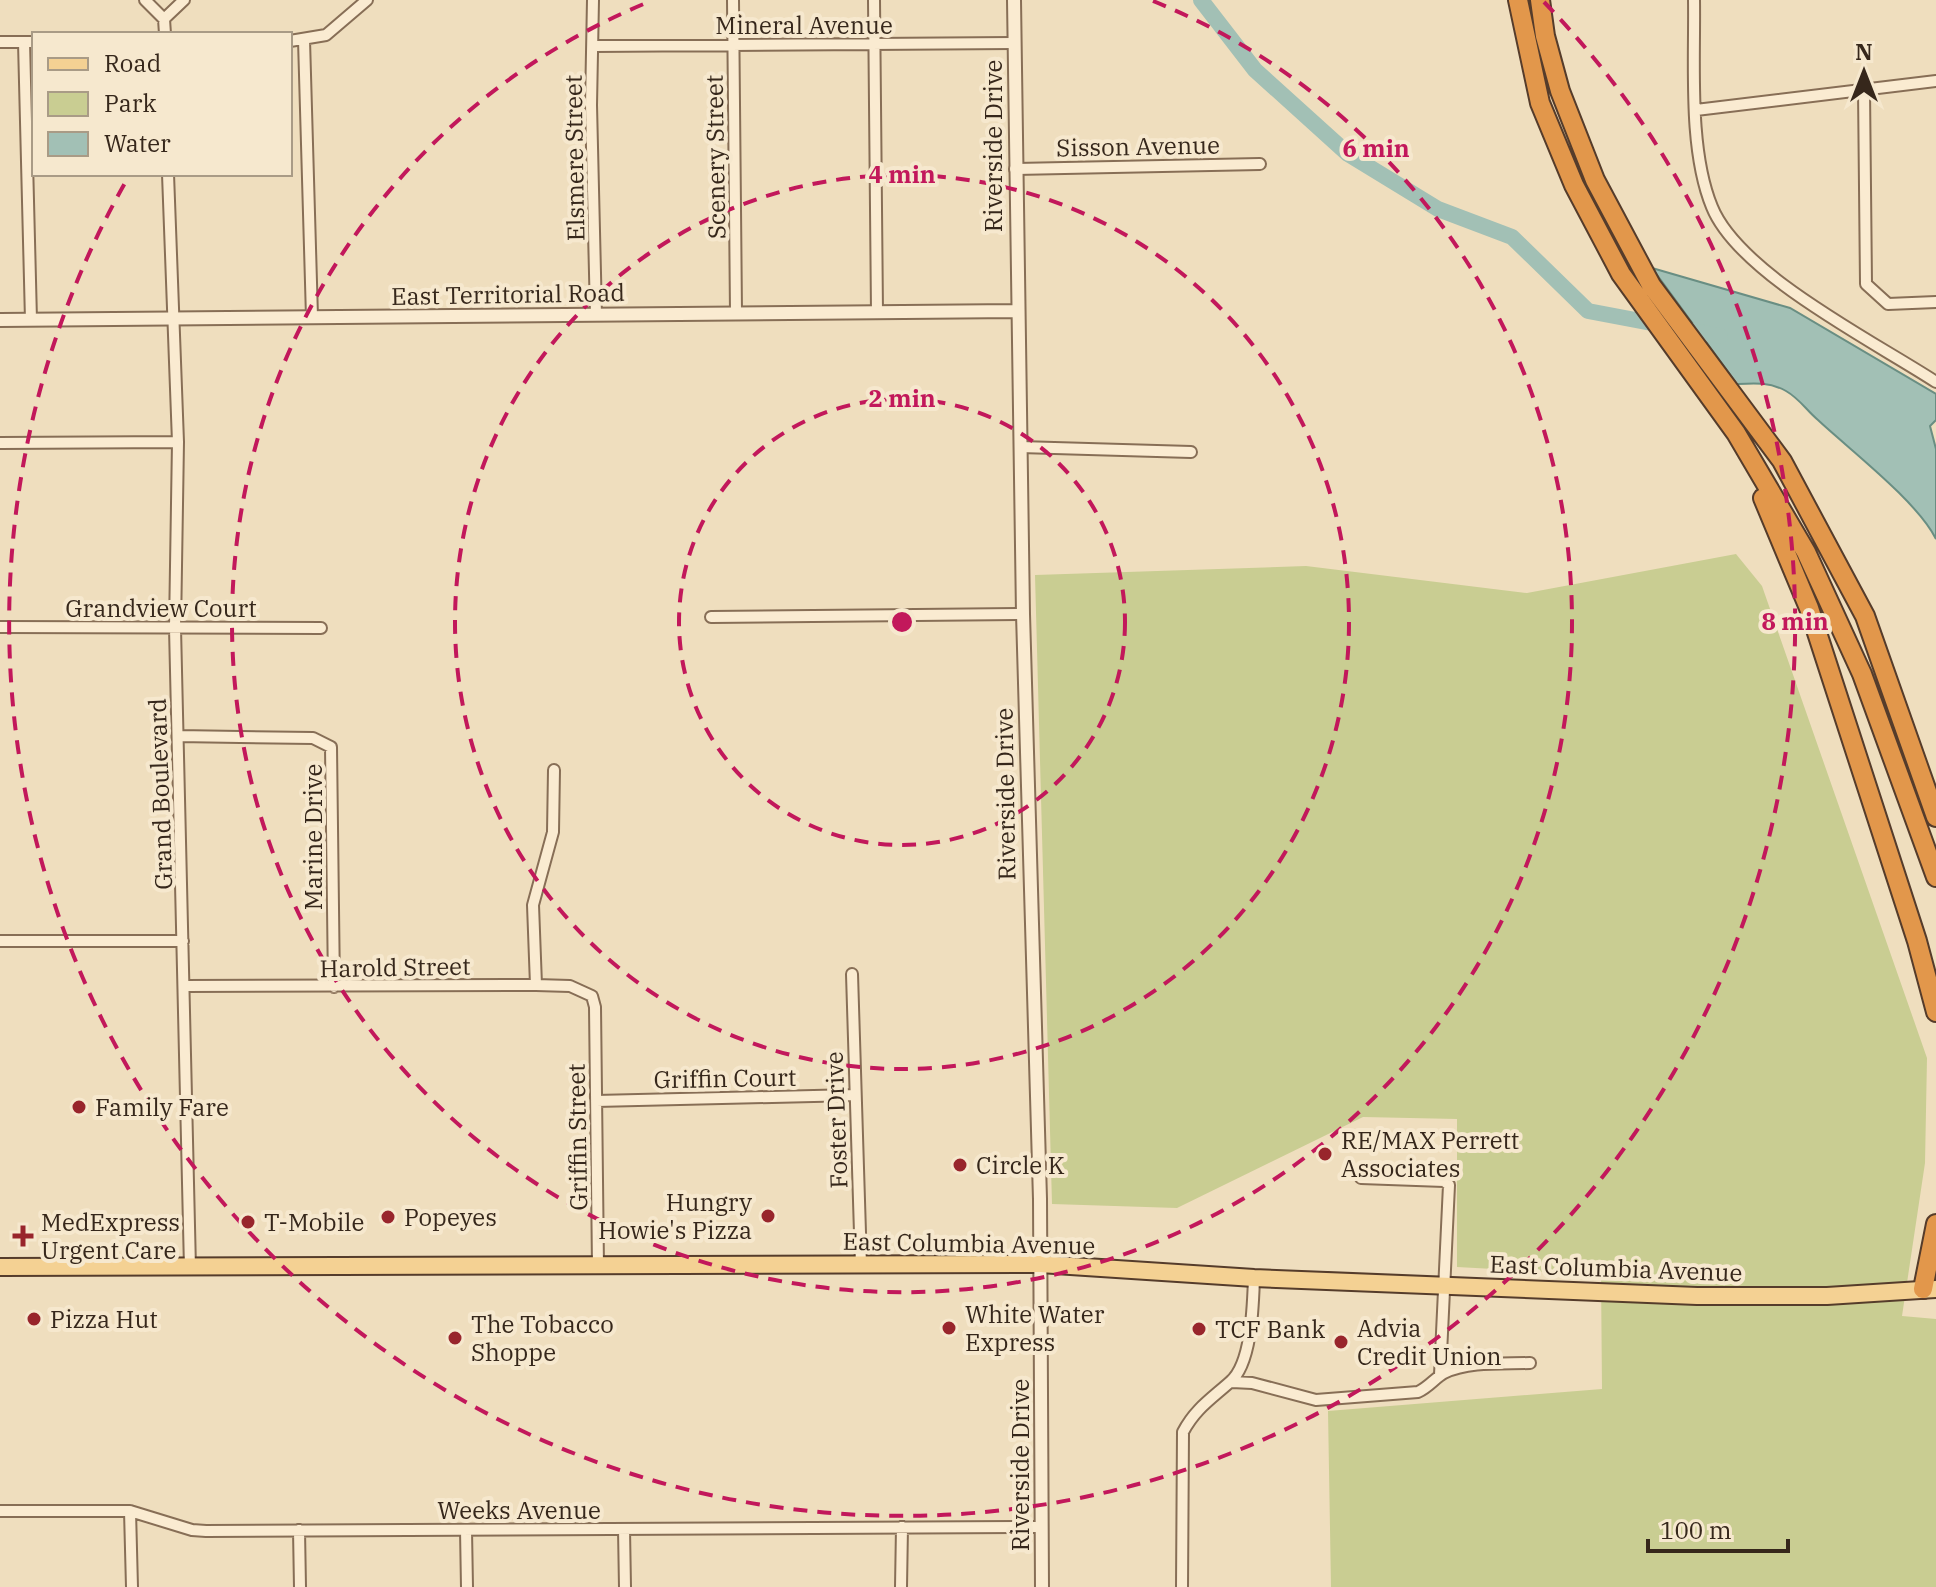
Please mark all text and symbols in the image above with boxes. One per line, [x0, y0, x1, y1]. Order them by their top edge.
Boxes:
street label: Mineral Avenue [715, 9, 893, 41]
legend [32, 32, 292, 176]
north arrow [1824, 32, 1904, 112]
text: N [1855, 37, 1873, 66]
text: Road [104, 47, 161, 79]
street label: Riverside Drive [977, 60, 1009, 232]
street label: Elsmere Street [557, 74, 591, 242]
street label: Scenery Street [698, 74, 732, 240]
text: Park [104, 87, 156, 119]
text: Water [104, 127, 171, 159]
street label: Sisson Avenue [1056, 129, 1220, 163]
text: 6 min [1342, 132, 1410, 164]
text: 4 min [868, 158, 936, 190]
street label: East Territorial Road [391, 276, 625, 312]
text: 2 min [868, 382, 936, 414]
street label: Grandview Court [65, 592, 257, 624]
text: 8 min [1761, 605, 1829, 637]
centre of rings [888, 608, 916, 636]
street label: Grand Boulevard [141, 698, 179, 890]
street label: Riverside Drive [987, 707, 1023, 881]
street label: Marine Drive [297, 764, 329, 910]
street label: Harold Street [319, 950, 471, 984]
street label: Foster Drive [818, 1051, 854, 1189]
street label: Griffin Court [653, 1061, 797, 1095]
street label: Griffin Street [560, 1063, 594, 1211]
place label: Family Fare [95, 1091, 229, 1123]
marker: Family Fare [70, 1098, 88, 1116]
place label: RE/MAX Perrett Associates [1341, 1124, 1519, 1184]
marker: RE/MAX Perrett Associates [1316, 1145, 1334, 1163]
place label: Circle K [976, 1149, 1065, 1181]
marker: Circle K [951, 1156, 969, 1174]
place label: Hungry Howie's Pizza [598, 1186, 752, 1246]
place label: Popeyes [404, 1201, 497, 1233]
place label: MedExpress Urgent Care [41, 1206, 180, 1266]
place label: T-Mobile [264, 1206, 364, 1238]
marker: Hungry Howie's Pizza [759, 1207, 777, 1225]
marker: Popeyes [379, 1208, 397, 1226]
marker: T-Mobile [239, 1213, 257, 1231]
marker: MedExpress Urgent Care [12, 1225, 34, 1247]
street label: East Columbia Avenue [842, 1225, 1096, 1261]
street label: East Columbia Avenue [1489, 1248, 1743, 1288]
place label: White Water Express [965, 1298, 1105, 1358]
place label: Pizza Hut [50, 1303, 158, 1335]
place label: The Tobacco Shoppe [471, 1308, 614, 1368]
marker: Pizza Hut [25, 1310, 43, 1328]
place label: Advia Credit Union [1357, 1312, 1502, 1372]
place label: TCF Bank [1215, 1313, 1325, 1345]
marker: White Water Express [940, 1319, 958, 1337]
marker: TCF Bank [1190, 1320, 1208, 1338]
marker: The Tobacco Shoppe [446, 1329, 464, 1347]
marker: Advia Credit Union [1332, 1333, 1350, 1351]
street label: Riverside Drive [1004, 1379, 1036, 1551]
street label: Weeks Avenue [437, 1494, 601, 1526]
scale bar [1648, 1503, 1788, 1553]
text: 100 m [1660, 1514, 1732, 1546]

